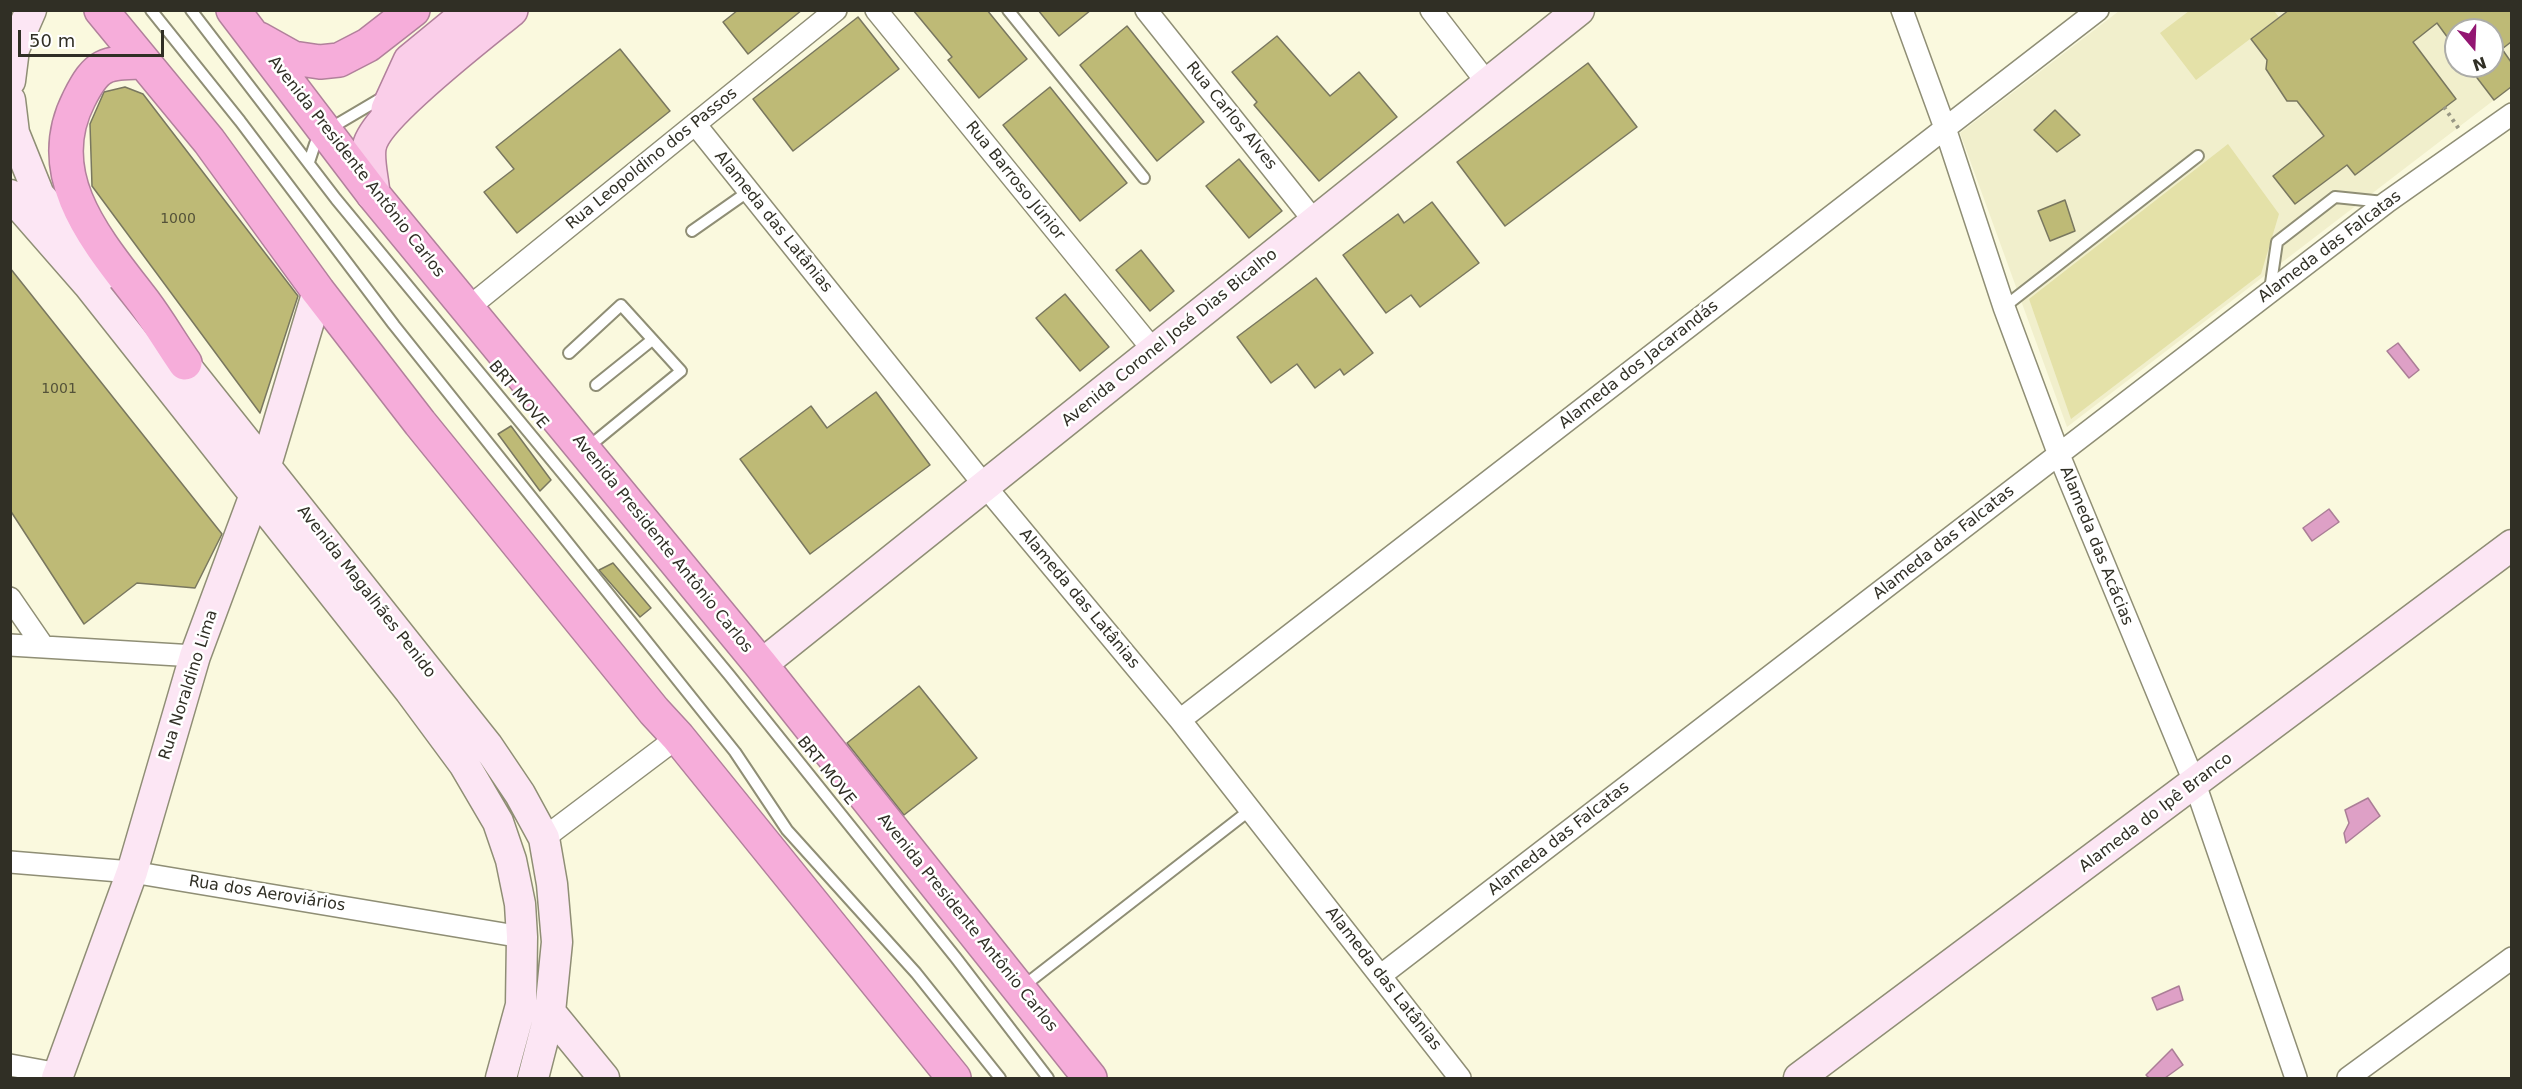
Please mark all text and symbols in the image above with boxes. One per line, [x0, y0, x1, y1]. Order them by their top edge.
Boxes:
scale bar [21, 18, 166, 56]
north arrow [2444, 18, 2504, 78]
text: 50 m [29, 30, 75, 51]
text: N [2470, 52, 2489, 75]
street label: Avenida Presidente Antônio Carlos [264, 53, 448, 281]
street label: Rua Carlos Alves [1181, 58, 1281, 174]
street label: Rua Leopoldino dos Passos [563, 84, 741, 234]
street label: Rua Barroso Júnior [961, 118, 1069, 244]
street label: Alameda das Latânias [710, 147, 836, 297]
street label: Alameda das Falcatas [2255, 187, 2405, 307]
house number: 1000 [160, 211, 196, 227]
street label: Avenida Coronel José Dias Bicalho [1058, 245, 1282, 431]
street label: Alameda dos Jacarandás [1555, 297, 1723, 433]
street label: BRT MOVE [484, 357, 552, 433]
house number: 1001 [41, 381, 77, 397]
street label: Avenida Presidente Antônio Carlos [568, 431, 756, 657]
street label: Alameda das Acácias [2055, 464, 2137, 628]
street label: Alameda das Falcatas [1870, 482, 2018, 604]
street label: Avenida Magalhães Penido [293, 502, 439, 682]
street label: Alameda das Latânias [1015, 525, 1143, 673]
street label: Rua Noraldino Lima [156, 608, 222, 762]
street label: BRT MOVE [792, 733, 860, 809]
street label: Alameda do Ipê Branco [2076, 749, 2236, 877]
street label: Alameda das Falcatas [1485, 778, 1633, 900]
street label: Avenida Presidente Antônio Carlos [873, 810, 1061, 1036]
street label: Rua dos Aeroviários [187, 872, 347, 916]
street label: Alameda das Latânias [1321, 904, 1445, 1054]

